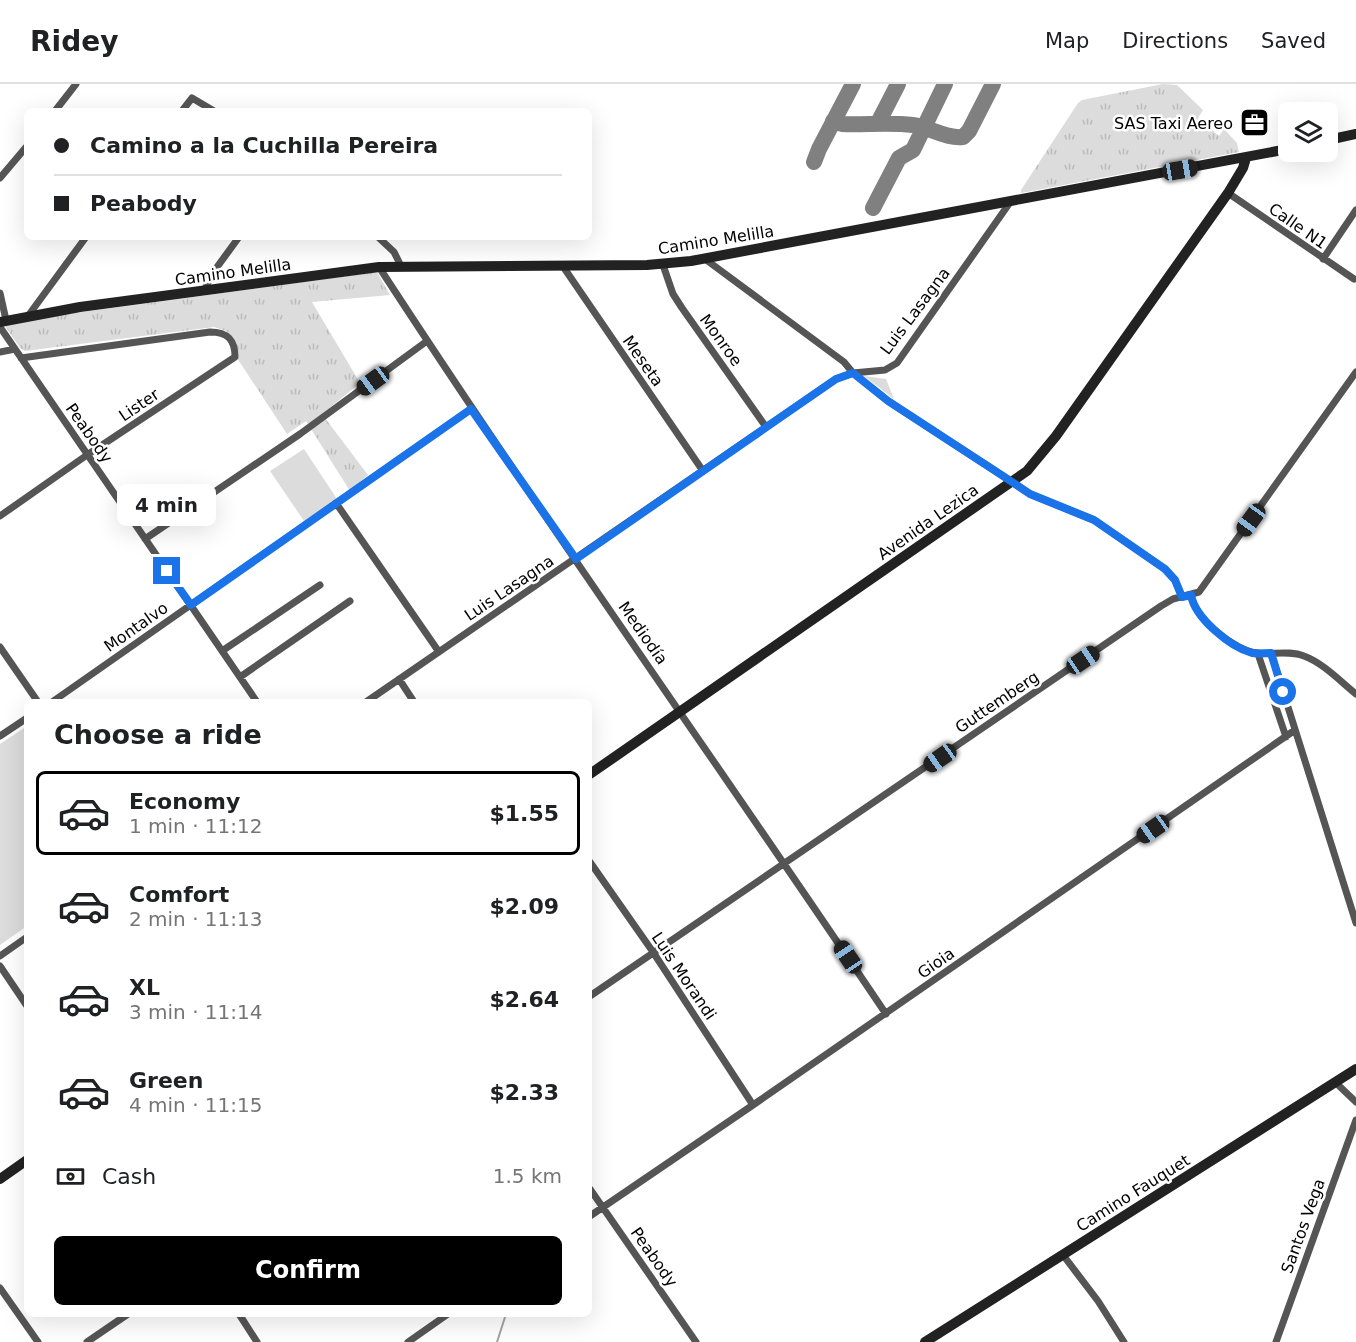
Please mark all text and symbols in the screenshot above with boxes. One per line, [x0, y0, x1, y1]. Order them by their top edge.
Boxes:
text: Ridey [30, 25, 118, 58]
text: Map [1045, 29, 1089, 53]
text: Directions [1122, 29, 1228, 53]
text: Saved [1261, 29, 1326, 53]
map controls [1278, 102, 1338, 162]
button: layers [1278, 102, 1338, 162]
office icon: SAS Taxi Aereo [1238, 107, 1270, 139]
place label: SAS Taxi Aereo [1114, 114, 1233, 133]
text: Camino a la Cuchilla Pereira [90, 133, 438, 158]
car [1161, 158, 1199, 182]
text: Peabody [90, 191, 197, 216]
street label: Calle N1 [1265, 199, 1331, 253]
street label: Camino Melilla [657, 221, 775, 259]
street label: Camino Melilla [174, 254, 292, 290]
street label: Luis Lasagna [876, 264, 954, 358]
street label: Monroe [696, 310, 746, 370]
street label: Meseta [619, 332, 667, 390]
car [353, 363, 393, 399]
street label: Lister [115, 384, 163, 425]
street label: Peabody [62, 400, 116, 466]
street label: Avenida Lezica [874, 480, 982, 564]
callout: 4 min [118, 484, 216, 526]
text: 4 min [135, 493, 198, 517]
car [1233, 500, 1269, 540]
street label: Luis Lasagna [461, 551, 557, 625]
route end [153, 557, 180, 584]
street label: Montalvo [100, 598, 172, 656]
street label: Mediodía [614, 598, 672, 668]
car [1063, 642, 1103, 678]
street label: Guttemberg [951, 667, 1043, 737]
route start [1269, 678, 1296, 705]
text: Choose a ride [54, 719, 262, 750]
car [920, 740, 960, 776]
icon: car [57, 786, 111, 840]
text: Economy [129, 789, 240, 814]
text: $1.55 [489, 801, 559, 826]
car [1133, 811, 1173, 847]
text: 1 min · 11:12 [129, 814, 263, 838]
icon: car [57, 879, 111, 933]
text: Comfort [129, 882, 229, 907]
text: $2.09 [489, 894, 559, 919]
text: 2 min · 11:13 [129, 907, 263, 931]
street label: Luis Morandi [648, 929, 720, 1023]
car [830, 937, 866, 977]
street label: Gioia [914, 943, 958, 983]
icon: car [57, 972, 111, 1026]
text: XL [129, 975, 160, 1000]
text: $2.64 [489, 987, 559, 1012]
text: 3 min · 11:14 [129, 1000, 263, 1024]
icon: car [57, 1065, 111, 1119]
text: Green [129, 1068, 203, 1093]
text: $2.33 [489, 1080, 559, 1105]
text: 4 min · 11:15 [129, 1093, 263, 1117]
street label: Camino Fauquet [1073, 1150, 1193, 1236]
icon: cash [54, 1160, 87, 1193]
text: Cash [102, 1164, 156, 1189]
text: 1.5 km [493, 1164, 562, 1188]
street label: Santos Vega [1277, 1176, 1329, 1276]
street label: Peabody [627, 1224, 681, 1290]
button: Confirm [54, 1236, 562, 1305]

